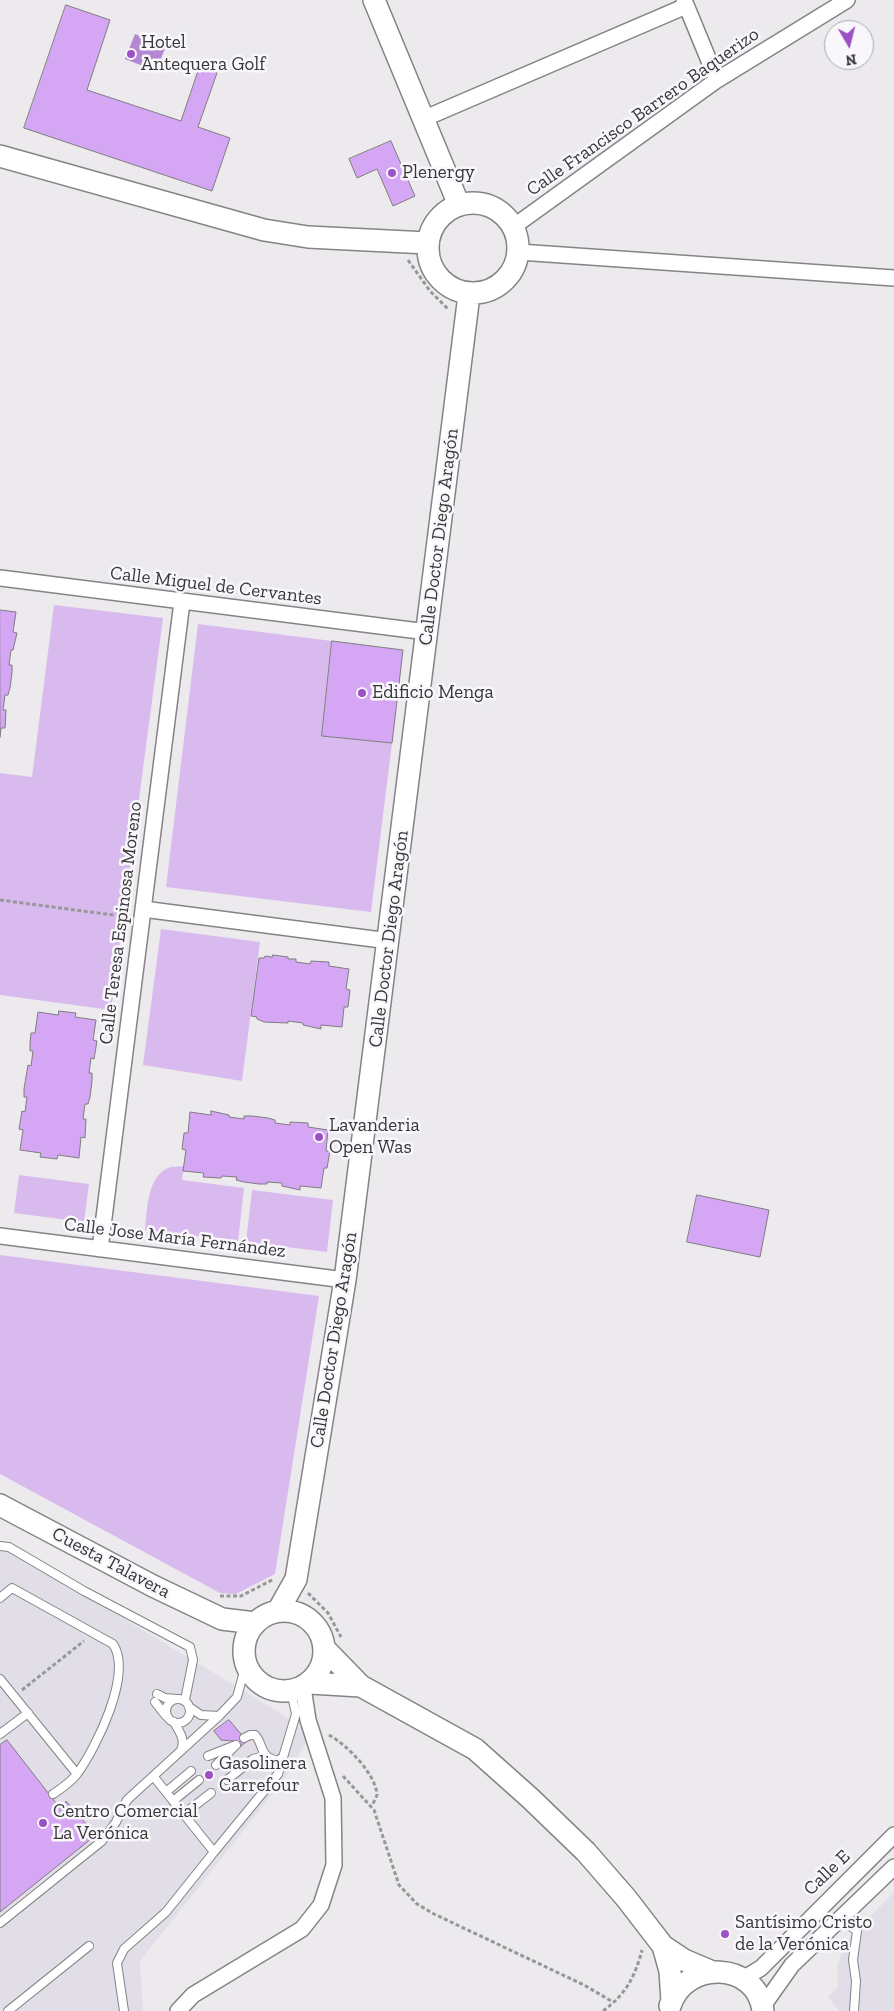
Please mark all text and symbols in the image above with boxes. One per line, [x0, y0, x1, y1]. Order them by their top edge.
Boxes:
north arrow [824, 20, 874, 70]
street label: Calle Francisco Barrero Baquerizo [522, 23, 764, 201]
place label: Hotel Antequera Golf [141, 32, 265, 76]
marker: Hotel Antequera Golf [125, 48, 137, 60]
text: N [845, 50, 857, 69]
place label: Plenergy [402, 162, 475, 184]
marker: Plenergy [386, 167, 398, 179]
street label: Calle Doctor Diego Aragón [414, 427, 464, 647]
street label: Calle Miguel de Cervantes [109, 562, 323, 610]
place label: Edificio Menga [372, 682, 494, 704]
marker: Edificio Menga [356, 687, 368, 699]
street label: Calle Teresa Espinosa Moreno [95, 800, 147, 1046]
street label: Calle Doctor Diego Aragón [364, 829, 414, 1049]
place label: Lavanderia Open Was [329, 1115, 420, 1159]
marker: Lavanderia Open Was [313, 1131, 325, 1143]
street label: Calle Jose María Fernández [63, 1213, 287, 1263]
street label: Calle Doctor Diego Aragón [306, 1230, 362, 1450]
street label: Cuesta Talavera [48, 1522, 174, 1604]
place label: Gasolinera Carrefour [219, 1753, 307, 1797]
marker: Gasolinera Carrefour [203, 1769, 215, 1781]
place label: Centro Comercial La Verónica [53, 1801, 198, 1845]
marker: Centro Comercial La Verónica [37, 1817, 49, 1829]
street label: Calle E [799, 1845, 855, 1901]
place label: Santísimo Cristo de la Verónica [735, 1912, 872, 1956]
marker: Santísimo Cristo de la Verónica [719, 1928, 731, 1940]

